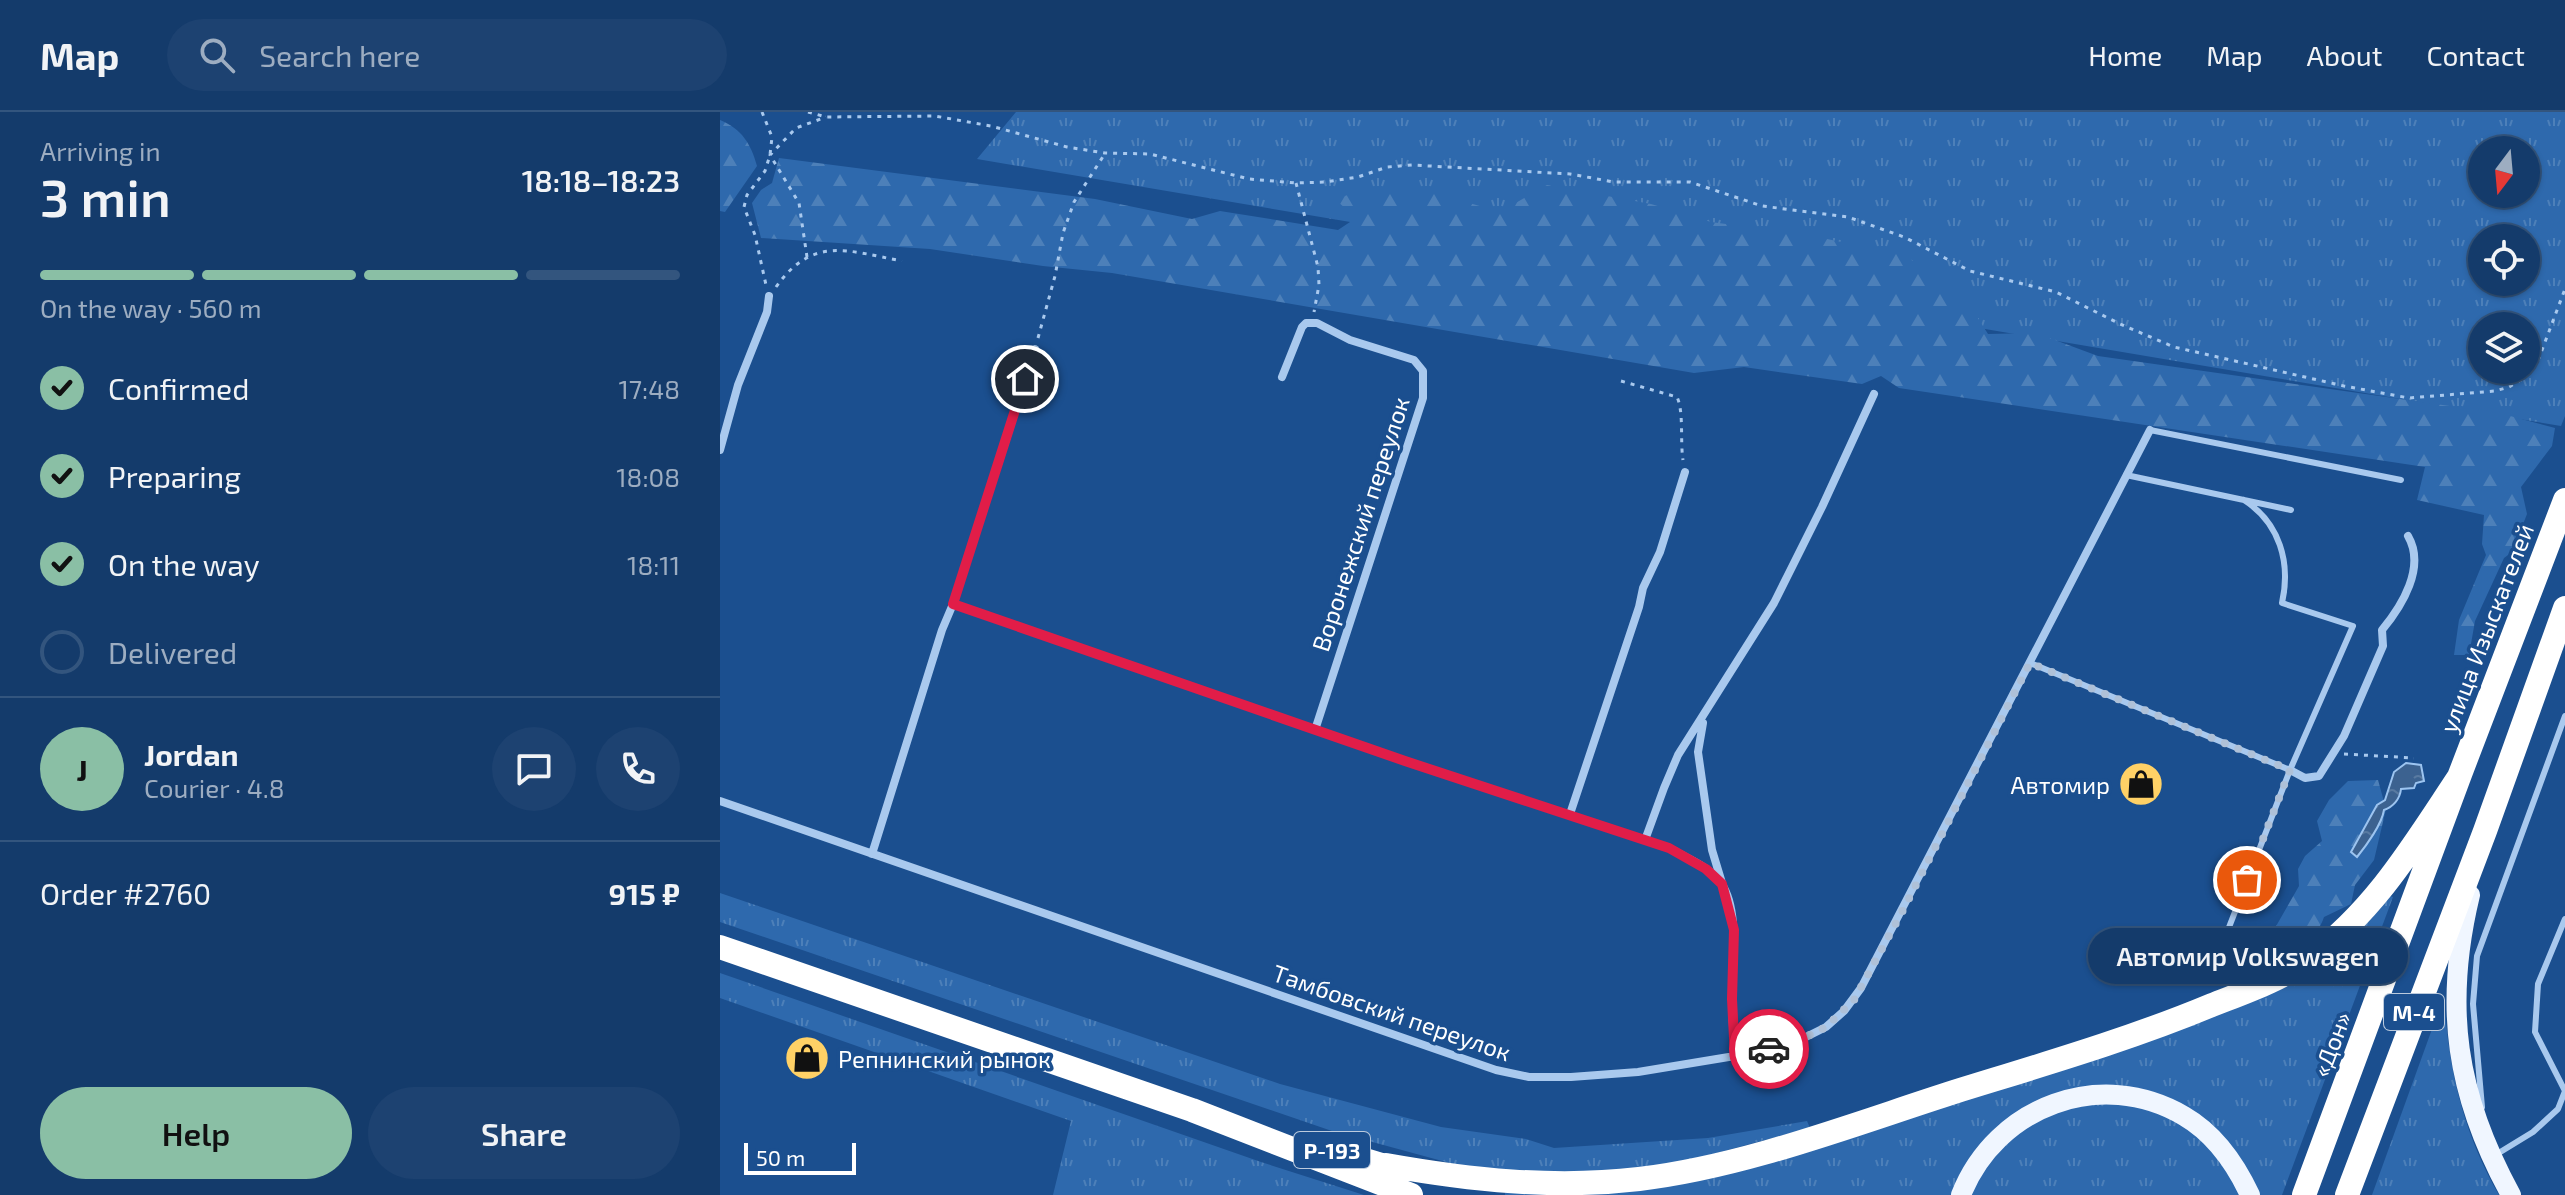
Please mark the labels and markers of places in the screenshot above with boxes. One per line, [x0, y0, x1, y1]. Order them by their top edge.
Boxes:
pin [991, 345, 1059, 413]
shop icon: Автомир [2117, 760, 2165, 808]
place label: Автомир [2011, 770, 2110, 799]
pin [2213, 846, 2281, 914]
callout: Автомир Volkswagen [2087, 928, 2407, 984]
shop icon: Репнинский рынок [783, 1034, 831, 1082]
place label: Репнинский рынок [838, 1044, 1051, 1073]

